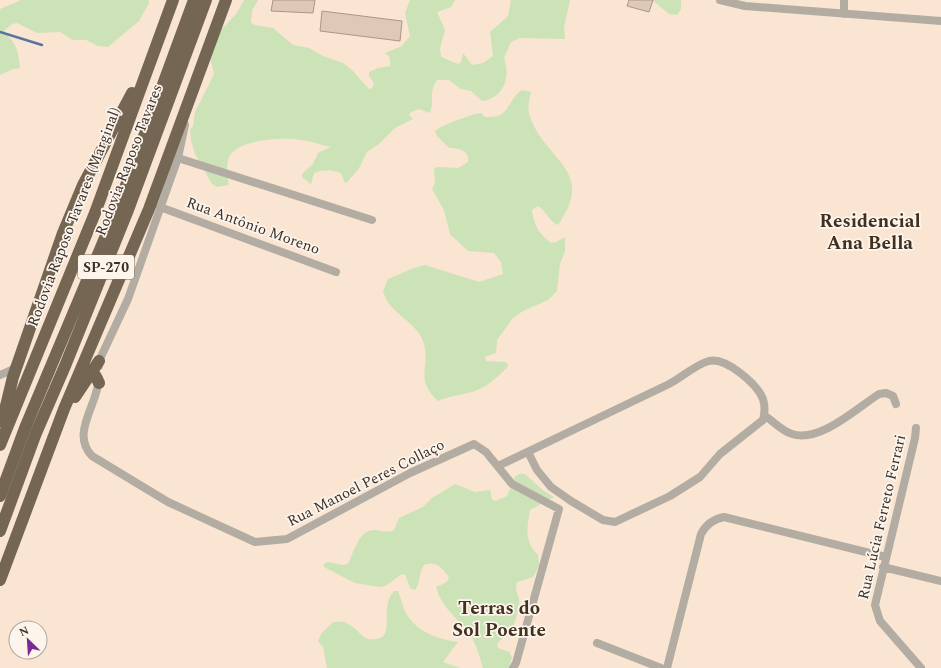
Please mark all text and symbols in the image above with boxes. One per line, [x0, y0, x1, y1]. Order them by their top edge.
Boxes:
street label: Rodovia Raposo Tavares [89, 81, 169, 239]
street label: Rodovia Raposo Tavares (Marginal) [21, 104, 127, 330]
street label: Rua Antônio Moreno [183, 191, 323, 261]
district label: Residencial Ana Bella [819, 207, 921, 258]
road number: SP-270 [78, 255, 134, 279]
street label: Rua Lúcia Ferreto Ferrari [852, 432, 912, 602]
street label: Rua Manoel Peres Collaço [283, 433, 449, 533]
district label: Terras do Sol Poente [452, 594, 546, 645]
north arrow [8, 620, 48, 660]
text: N [16, 622, 32, 641]

